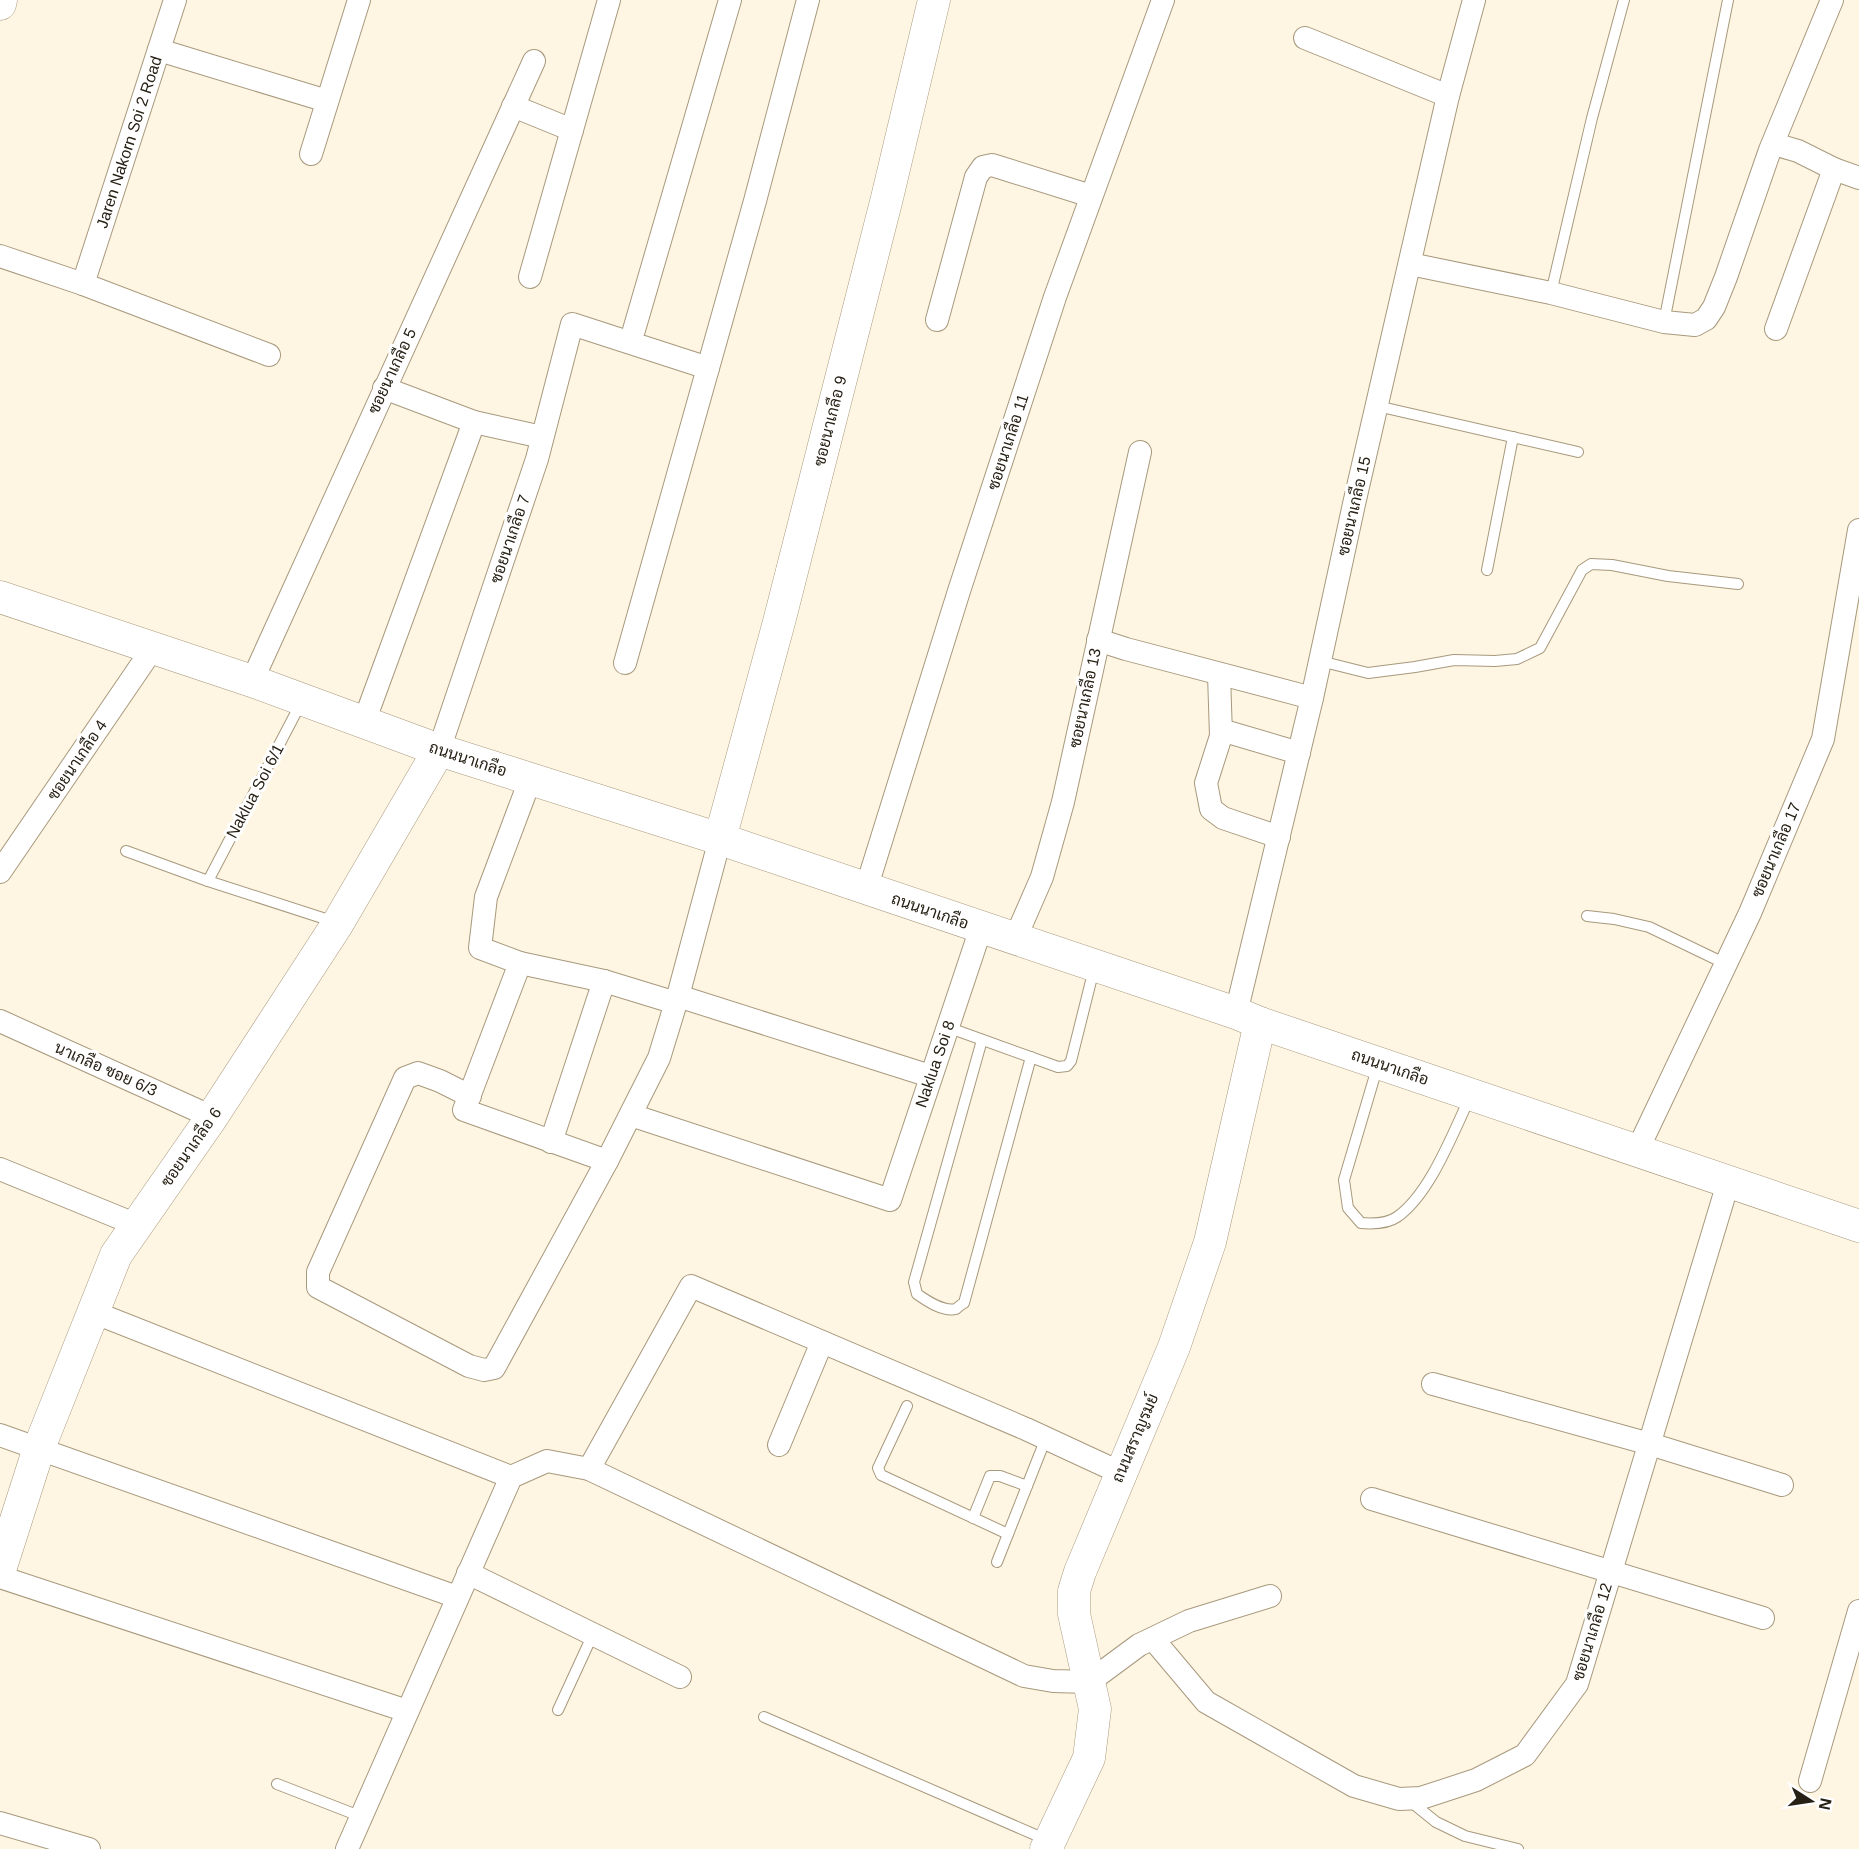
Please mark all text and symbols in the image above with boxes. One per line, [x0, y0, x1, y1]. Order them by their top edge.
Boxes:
street label: Jaren Nakorn Soi 2 Road [93, 54, 165, 230]
street label: ซอยนาเกลือ 5 [363, 325, 419, 417]
street label: ซอยนาเกลือ 9 [809, 373, 849, 468]
street label: ซอยนาเกลือ 11 [983, 391, 1032, 492]
street label: ซอยนาเกลือ 15 [1332, 454, 1374, 557]
street label: ซอยนาเกลือ 7 [485, 492, 533, 586]
street label: ซอยนาเกลือ 13 [1064, 646, 1104, 749]
street label: ซอยนาเกลือ 4 [42, 716, 110, 803]
street label: ถนนนาเกลือ [427, 737, 510, 780]
street label: Naklua Soi 6/1 [223, 741, 287, 841]
street label: ซอยนาเกลือ 17 [1747, 799, 1804, 900]
street label: ถนนนาเกลือ [889, 888, 971, 932]
street label: Naklua Soi 8 [912, 1018, 958, 1110]
street label: นาเกลือ ซอย 6/3 [52, 1037, 161, 1099]
street label: ถนนนาเกลือ [1349, 1044, 1431, 1088]
street label: ซอยนาเกลือ 6 [156, 1103, 225, 1190]
street label: ถนนสราญรมย์ [1105, 1390, 1162, 1485]
street label: ซอยนาเกลือ 12 [1567, 1580, 1615, 1683]
north arrow [1781, 1771, 1841, 1831]
text: N [1816, 1797, 1835, 1811]

